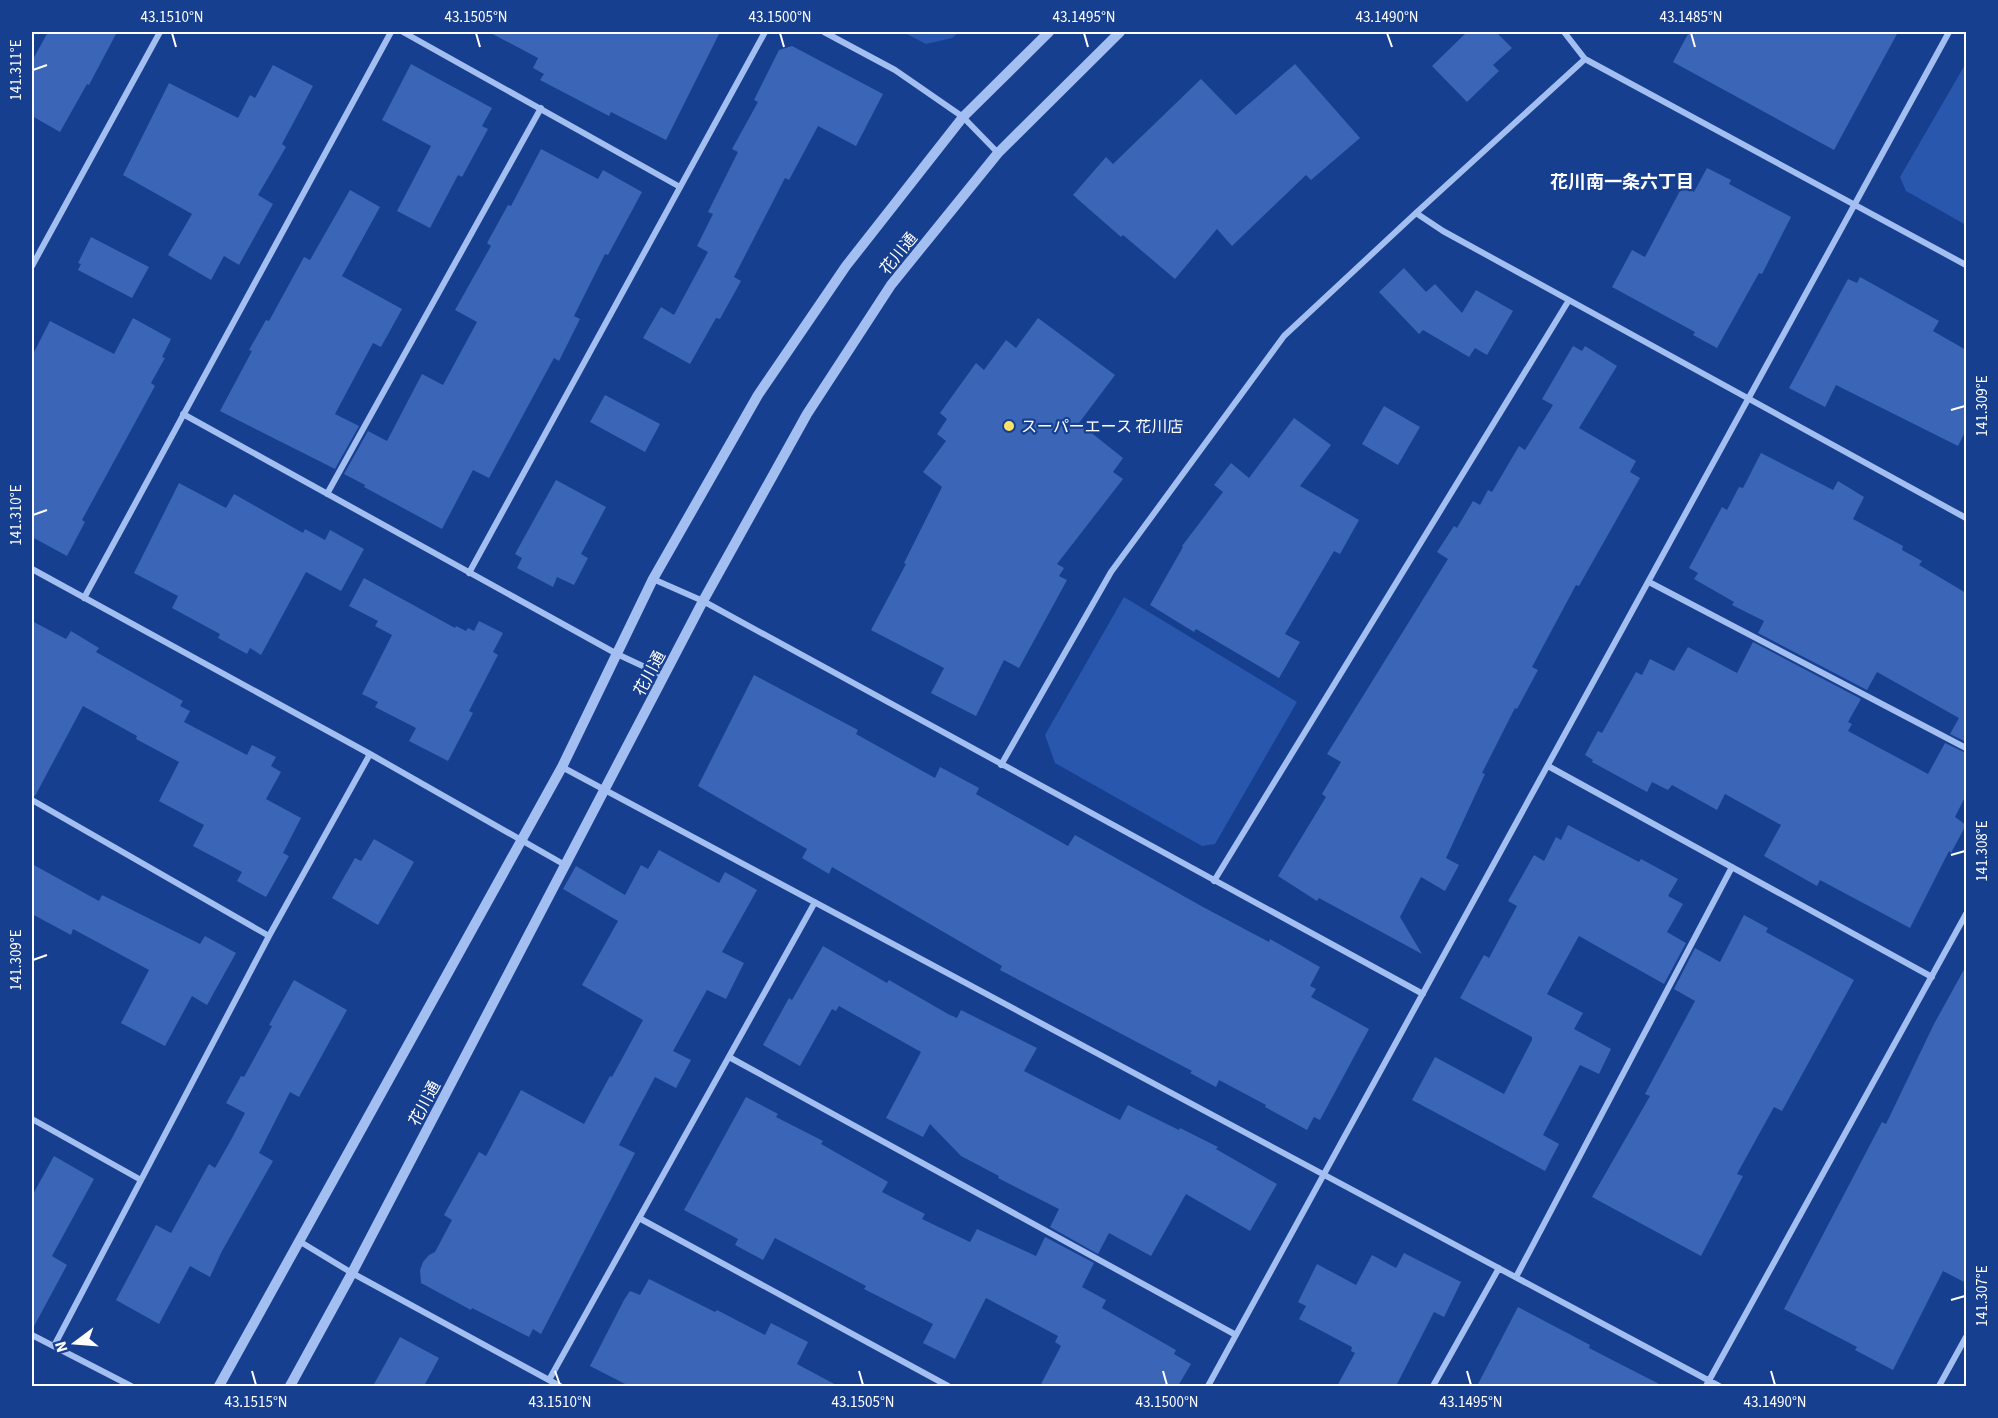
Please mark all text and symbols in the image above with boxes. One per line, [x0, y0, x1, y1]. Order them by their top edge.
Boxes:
text: 43.1510°N [140, 7, 204, 28]
text: 43.1505°N [444, 7, 508, 28]
text: 43.1500°N [748, 7, 812, 28]
text: 43.1495°N [1052, 7, 1116, 28]
text: 43.1490°N [1355, 7, 1419, 28]
text: 43.1485°N [1659, 7, 1723, 28]
text: 141.311°E [6, 39, 27, 101]
district label: 花川南一条六丁目 [1550, 170, 1694, 195]
street label: 花川通 [875, 228, 922, 279]
text: 141.309°E [1972, 375, 1993, 437]
place label: スーパーエース 花川店 [1021, 416, 1183, 438]
marker: スーパーエース 花川店 [1002, 419, 1016, 433]
text: 141.310°E [6, 484, 27, 546]
street label: 花川通 [629, 647, 671, 700]
text: 141.308°E [1972, 820, 1993, 882]
text: 141.309°E [6, 929, 27, 991]
street label: 花川通 [404, 1077, 446, 1130]
text: 141.307°E [1972, 1265, 1993, 1327]
north arrow [45, 1313, 105, 1373]
text: N [50, 1339, 74, 1355]
text: 43.1515°N [224, 1392, 288, 1413]
text: 43.1510°N [528, 1392, 592, 1413]
text: 43.1505°N [831, 1392, 895, 1413]
text: 43.1500°N [1135, 1392, 1199, 1413]
text: 43.1495°N [1439, 1392, 1503, 1413]
text: 43.1490°N [1743, 1392, 1807, 1413]

